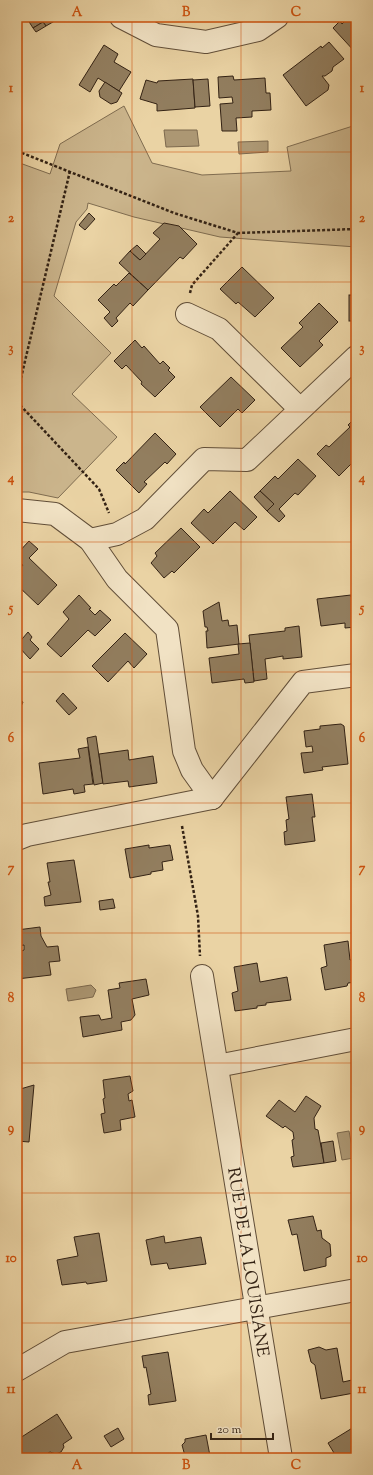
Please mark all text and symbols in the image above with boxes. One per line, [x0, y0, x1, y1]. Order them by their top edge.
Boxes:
text: A [72, 4, 83, 22]
text: B [182, 4, 191, 22]
text: C [291, 4, 301, 22]
text: 1 [9, 80, 14, 98]
text: 1 [360, 80, 365, 98]
text: 2 [8, 210, 15, 228]
text: 2 [359, 210, 366, 228]
text: 3 [8, 340, 14, 358]
text: 3 [359, 340, 365, 358]
text: 4 [7, 470, 15, 488]
text: 4 [358, 470, 366, 488]
text: 5 [8, 600, 14, 618]
text: 5 [359, 600, 365, 618]
text: 6 [8, 730, 15, 748]
text: 6 [359, 730, 366, 748]
text: 7 [8, 860, 15, 878]
text: 7 [359, 860, 366, 878]
text: 8 [8, 990, 15, 1008]
text: 8 [359, 990, 366, 1008]
text: 9 [8, 1120, 15, 1138]
text: 9 [359, 1120, 366, 1138]
street label: RUE DE LA LOUISIANE [220, 1166, 274, 1359]
text: 10 [5, 1250, 17, 1268]
text: 10 [356, 1250, 368, 1268]
text: 11 [7, 1381, 16, 1399]
text: 11 [358, 1381, 367, 1399]
scale bar [211, 1415, 273, 1441]
text: 20 m [217, 1421, 242, 1439]
text: A [72, 1457, 83, 1475]
text: B [182, 1457, 191, 1475]
text: C [291, 1457, 301, 1475]

